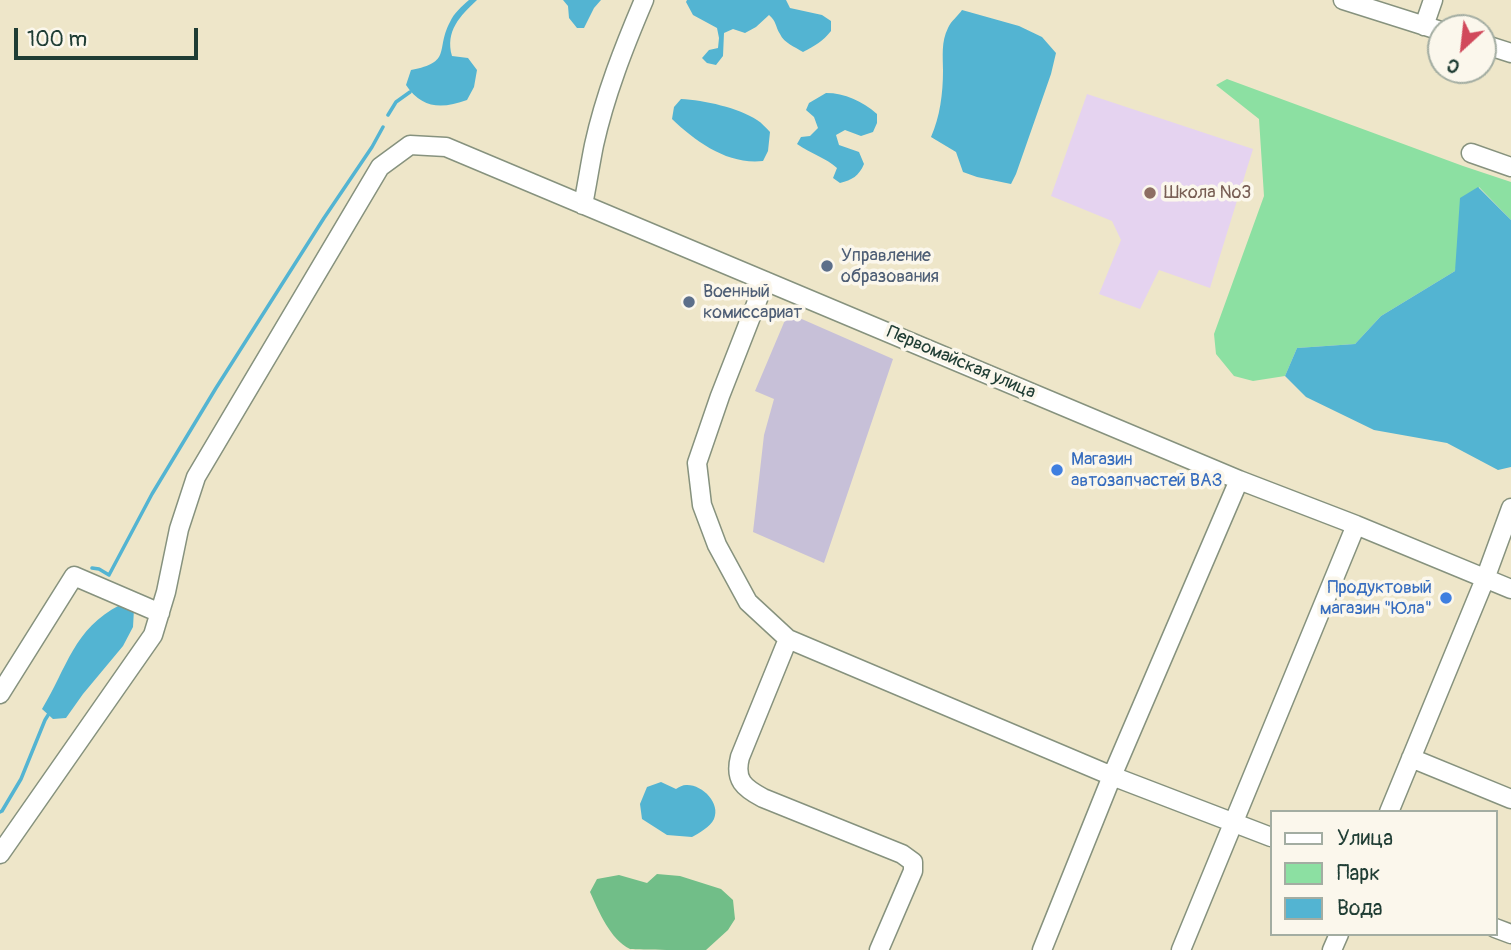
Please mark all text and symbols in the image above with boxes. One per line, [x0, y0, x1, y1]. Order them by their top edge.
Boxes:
scale bar [18, 14, 201, 58]
north arrow [1427, 14, 1497, 84]
text: 100 m [27, 26, 87, 53]
text: С [1443, 53, 1464, 79]
place label: Школа №3 [1164, 182, 1251, 204]
marker: Школа №3 [1142, 185, 1158, 201]
place label: Управление образования [841, 245, 939, 288]
marker: Управление образования [819, 258, 835, 274]
place label: Военный комиссариат [703, 281, 802, 324]
marker: Военный комиссариат [681, 294, 697, 310]
street label: Первомайская улица [883, 322, 1039, 404]
place label: Магазин автозапчастей ВАЗ [1071, 449, 1222, 491]
marker: Магазин автозапчастей ВАЗ [1049, 462, 1065, 478]
place label: Продуктовый магазин "Юла" [1320, 577, 1432, 620]
marker: Продуктовый магазин "Юла" [1438, 590, 1454, 606]
legend [1270, 810, 1497, 936]
text: Улица [1337, 825, 1393, 852]
text: Парк [1337, 860, 1380, 887]
text: Вода [1337, 895, 1383, 922]

